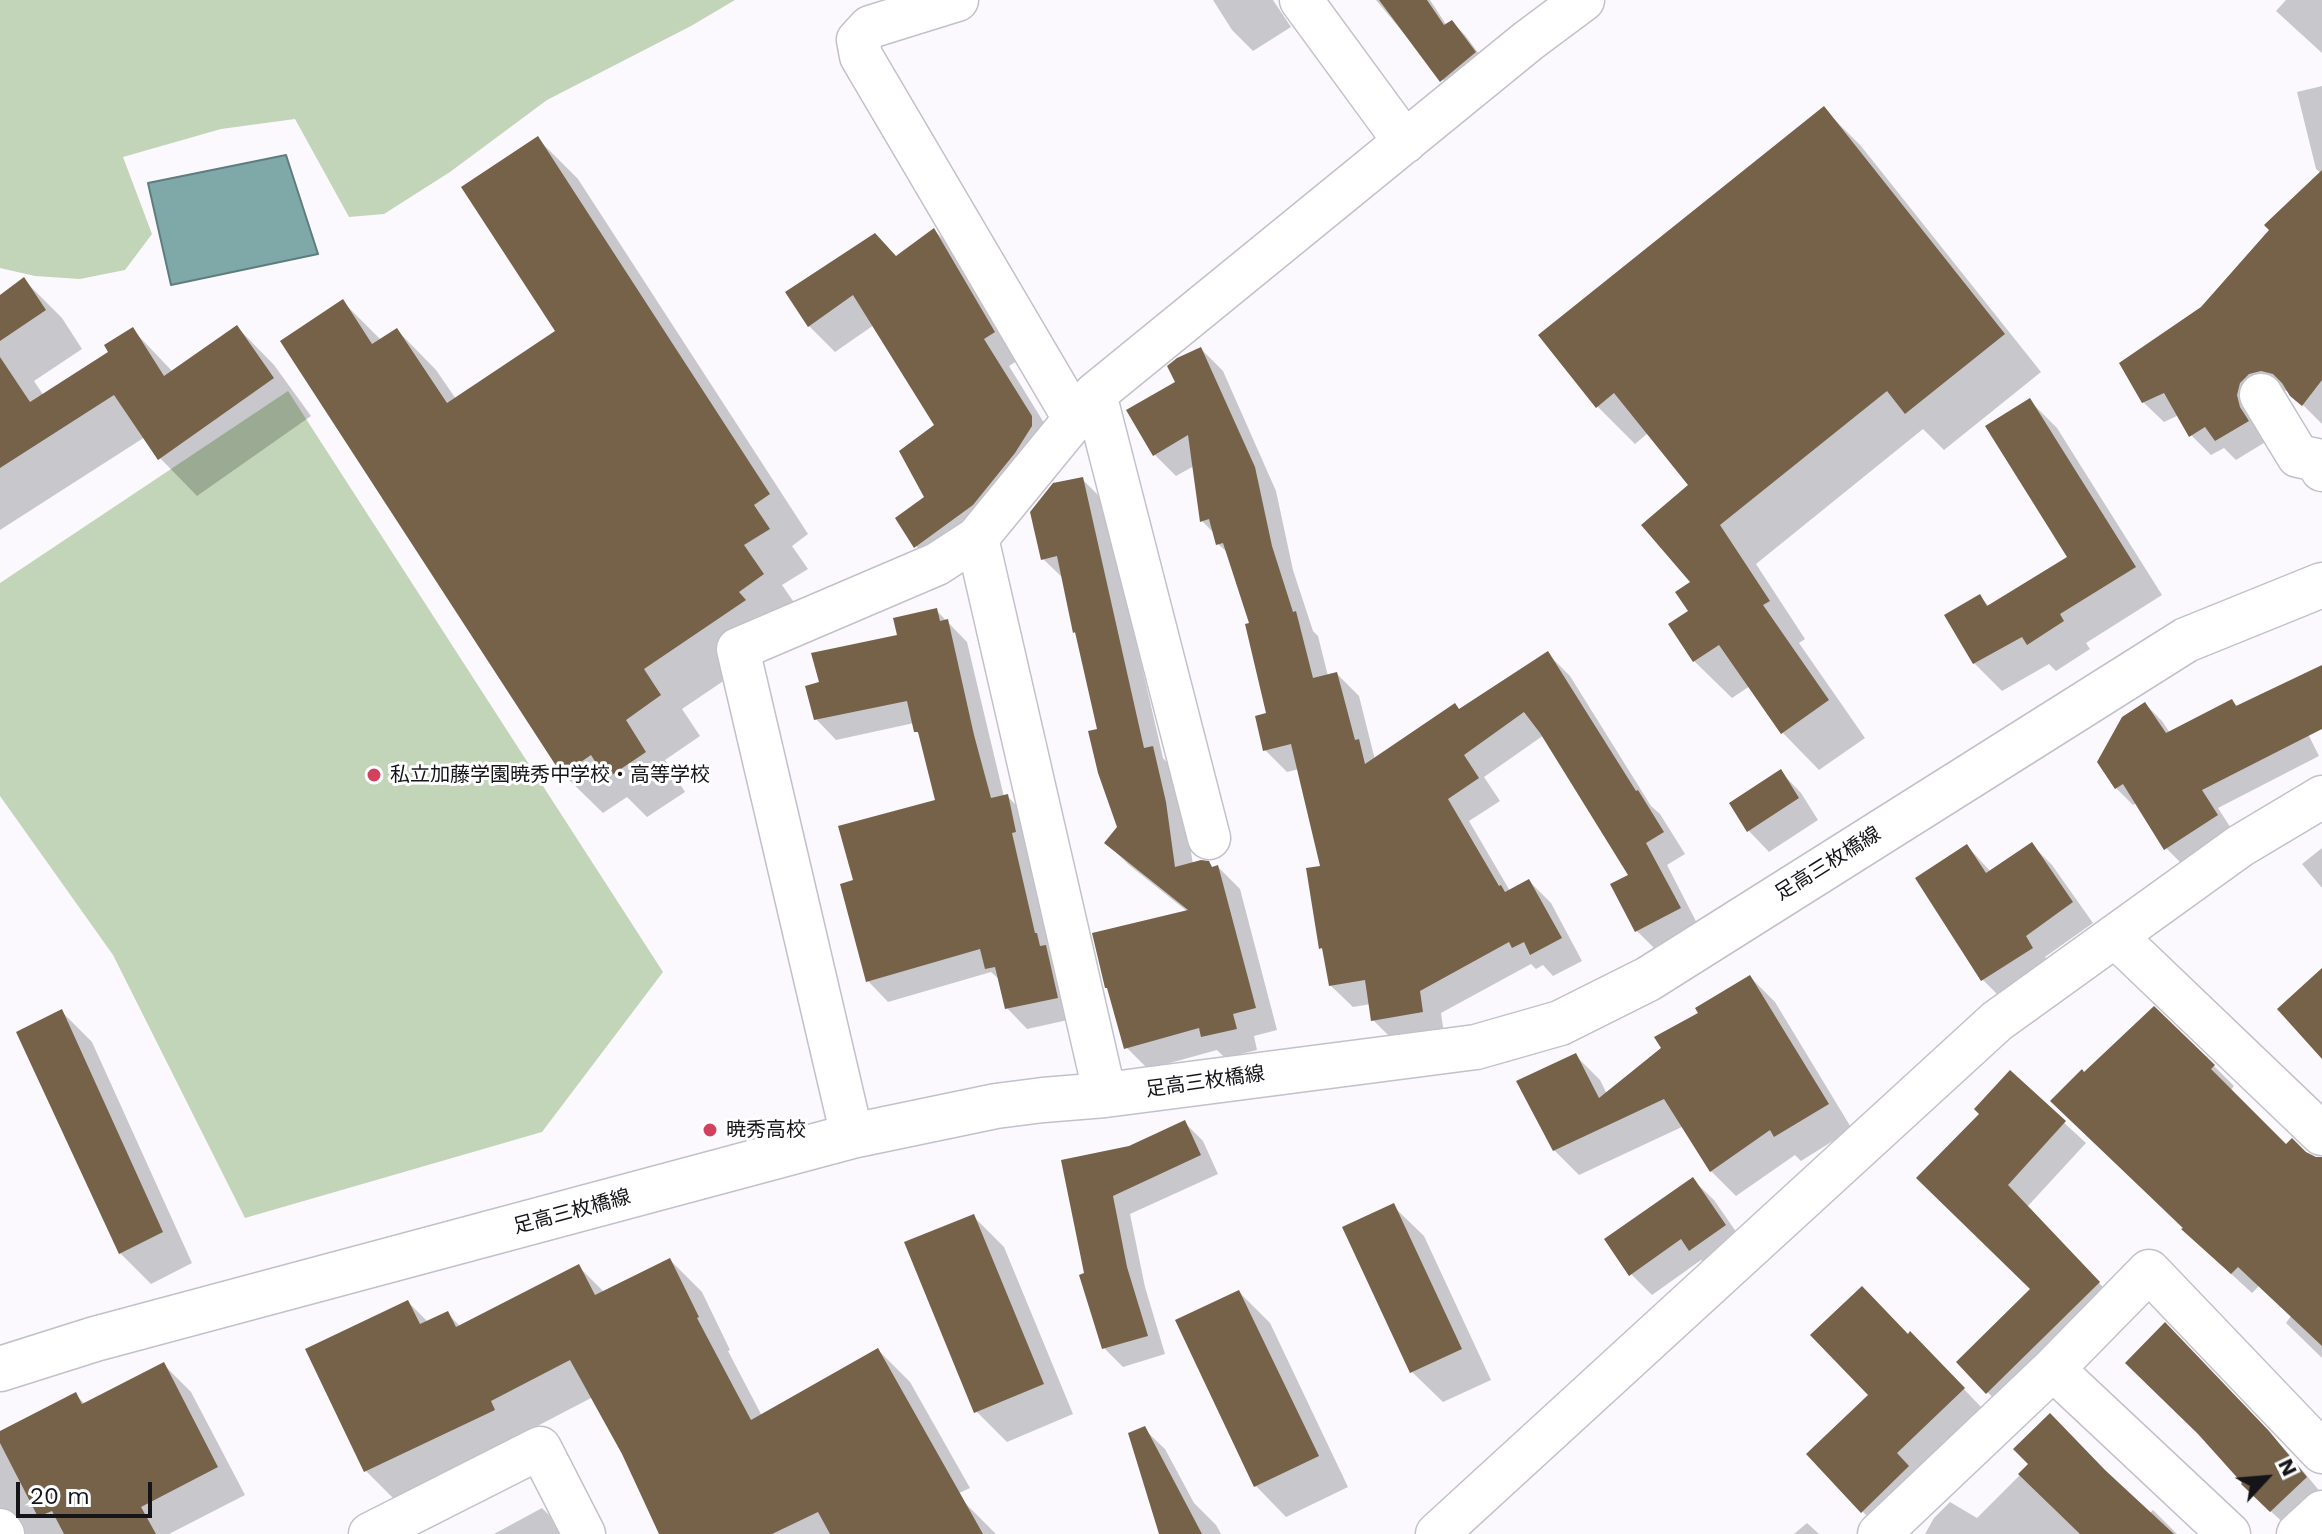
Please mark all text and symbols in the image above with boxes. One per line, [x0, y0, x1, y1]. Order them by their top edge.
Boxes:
place label: 私立加藤学園暁秀中学校・高等学校 [390, 763, 710, 787]
marker: 私立加藤学園暁秀中学校・高等学校 [365, 766, 383, 784]
street label: 足高三枚橋線 [1771, 822, 1885, 906]
street label: 足高三枚橋線 [1144, 1062, 1266, 1102]
place label: 暁秀高校 [726, 1118, 806, 1142]
marker: 暁秀高校 [701, 1121, 719, 1139]
street label: 足高三枚橋線 [511, 1185, 633, 1239]
north arrow [2226, 1438, 2306, 1518]
text: N [2273, 1454, 2303, 1480]
scale bar [20, 1466, 156, 1516]
text: 20 m [30, 1482, 90, 1510]

